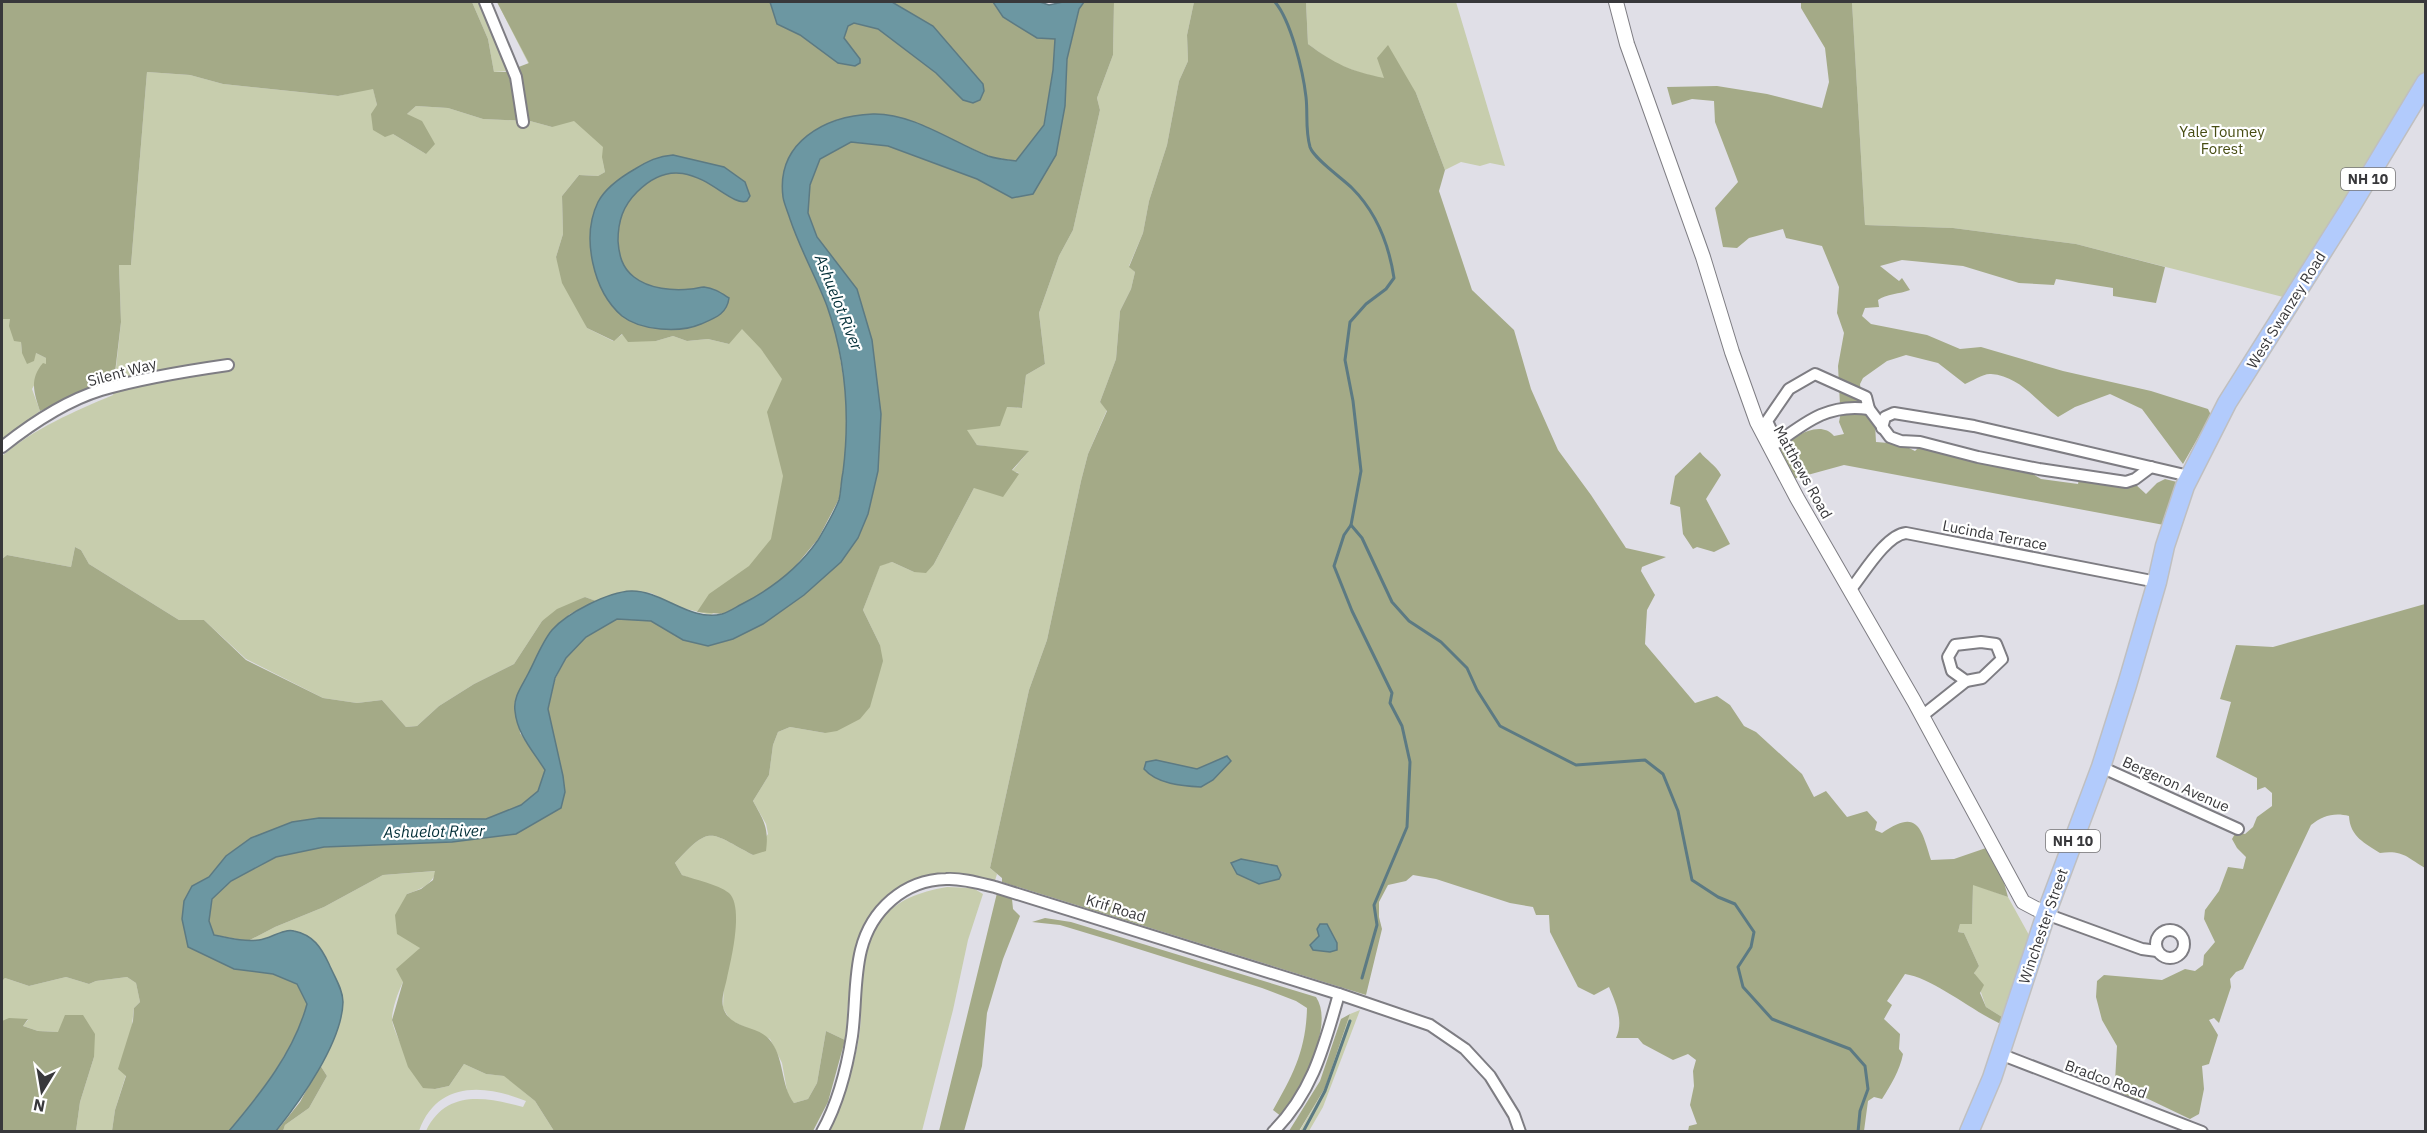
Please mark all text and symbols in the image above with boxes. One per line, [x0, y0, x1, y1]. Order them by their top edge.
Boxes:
park label: Yale Toumey Forest [2179, 122, 2265, 158]
road number: NH 10 [2341, 168, 2395, 190]
street label: West Swanzey Road [2242, 248, 2330, 372]
water label: Ashuelot River [810, 250, 868, 354]
street label: Silent Way [85, 354, 159, 390]
street label: Matthews Road [1769, 422, 1837, 522]
street label: Lucinda Terrace [1941, 516, 2049, 554]
street label: Bergeron Avenue [2120, 752, 2232, 816]
water label: Ashuelot River [382, 820, 486, 842]
road number: NH 10 [2046, 830, 2100, 852]
street label: Winchester Street [2014, 866, 2072, 986]
street label: Krif Road [1084, 890, 1148, 926]
street label: Bradco Road [2062, 1055, 2150, 1103]
north arrow [12, 1061, 72, 1121]
text: N [32, 1095, 47, 1117]

